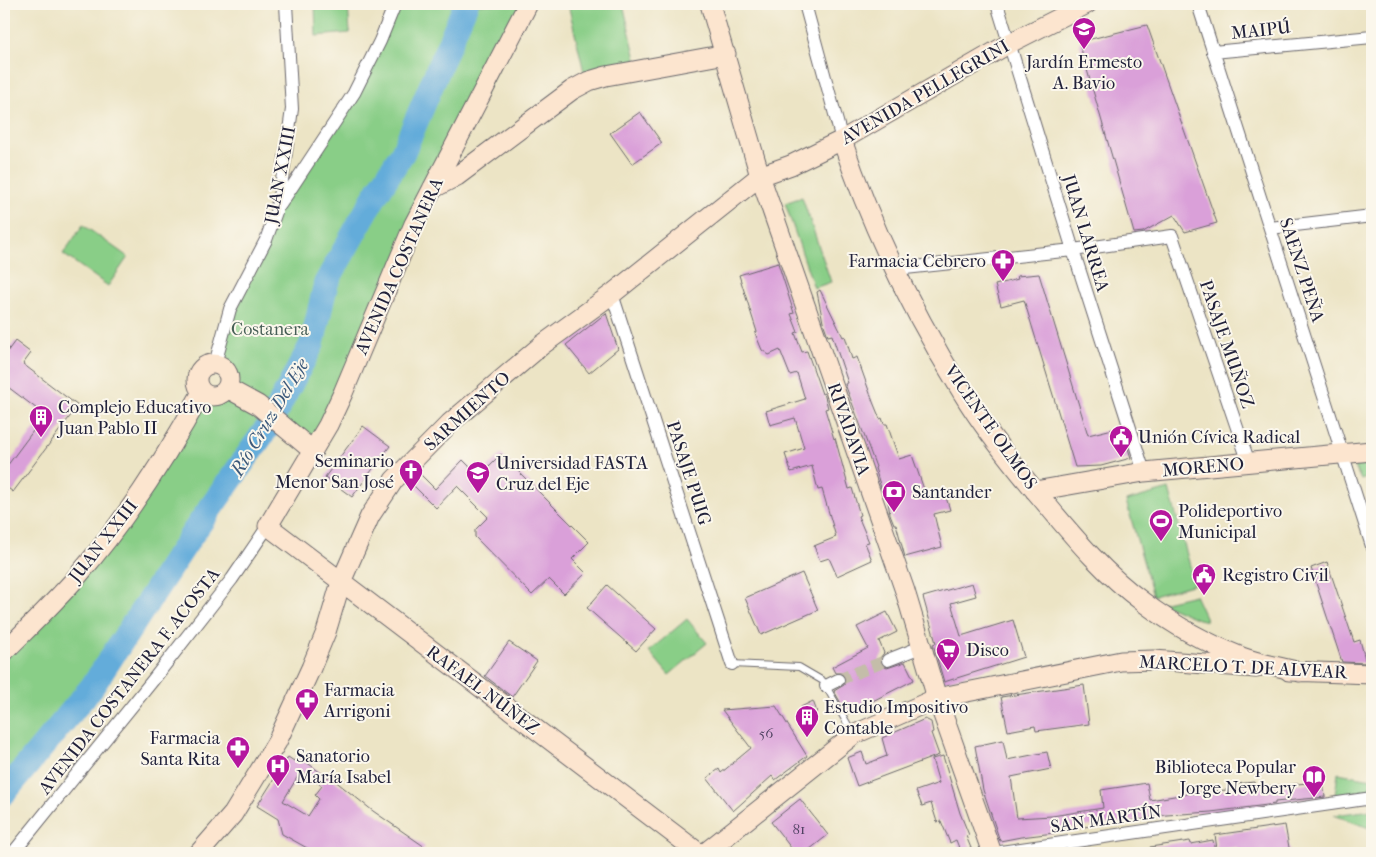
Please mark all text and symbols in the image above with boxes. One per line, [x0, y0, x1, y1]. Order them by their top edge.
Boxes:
school or university icon: Jardín Ermesto A. Bavio [1071, 16, 1097, 50]
street label: MAIPÚ [1230, 16, 1292, 44]
street label: AVENIDA PELLEGRINI [837, 36, 1013, 150]
place label: Jardín Ermesto A. Bavio [1024, 52, 1142, 94]
street label: JUAN XXIII [260, 124, 300, 228]
street label: JUAN LARREA [1057, 170, 1113, 295]
street label: AVENIDA COSTANERA [351, 174, 448, 359]
street label: SAENZ PEÑA [1275, 215, 1329, 325]
pharmacy icon: Farmacia Cebrero [990, 248, 1016, 282]
place label: Farmacia Cebrero [848, 251, 986, 272]
street label: PASAJE MUÑOZ [1195, 277, 1259, 411]
park label: Costanera [231, 319, 310, 340]
water label: Río Cruz Del Eje [225, 354, 314, 482]
street label: VICENTE OLMOS [939, 360, 1041, 494]
street label: SARMIENTO [420, 367, 515, 455]
street label: RIVADAVIA [823, 380, 874, 479]
place label: Complejo Educativo Juan Pablo II [56, 397, 211, 439]
building icon: Complejo Educativo Juan Pablo II [28, 404, 54, 438]
street label: PASAJE PUIG [662, 418, 715, 528]
public building icon: Unión Cívica Radical [1108, 424, 1134, 458]
place label: Unión Cívica Radical [1138, 427, 1300, 448]
place label: Seminario Menor San José [275, 451, 394, 493]
place label: Universidad FASTA Cruz del Eje [496, 453, 648, 495]
street label: MORENO [1161, 453, 1245, 482]
church icon: Seminario Menor San José [398, 458, 424, 492]
school or university icon: Universidad FASTA Cruz del Eje [465, 460, 491, 494]
bank icon: Santander [881, 479, 907, 513]
place label: Santander [912, 482, 992, 503]
street label: JUAN XXIII [63, 496, 142, 589]
place label: Polideportivo Municipal [1178, 501, 1282, 543]
sports icon: Polideportivo Municipal [1148, 508, 1174, 542]
public building icon: Registro Civil [1191, 562, 1217, 596]
street label: AVENIDA COSTANERA F. ACOSTA [34, 564, 225, 799]
place label: Registro Civil [1222, 565, 1329, 586]
supermarket icon: Disco [935, 637, 961, 671]
street label: RAFAEL NÚÑEZ [422, 640, 544, 740]
place label: Disco [966, 640, 1009, 661]
street label: MARCELO T. DE ALVEAR [1138, 652, 1349, 683]
place label: Farmacia Arrigoni [323, 680, 395, 722]
pharmacy icon: Farmacia Arrigoni [294, 687, 320, 721]
place label: Estudio Impositivo Contable [824, 697, 968, 739]
building icon: Estudio Impositivo Contable [794, 704, 820, 738]
house number: 56 [759, 724, 774, 742]
place label: Farmacia Santa Rita [140, 728, 221, 770]
pharmacy icon: Farmacia Santa Rita [225, 735, 251, 769]
place label: Sanatorio María Isabel [296, 746, 391, 788]
hospital icon: Sanatorio María Isabel [265, 753, 291, 787]
place label: Biblioteca Popular Jorge Newbery [1155, 757, 1297, 799]
library icon: Biblioteca Popular Jorge Newbery [1301, 764, 1327, 798]
street label: SAN MARTÍN [1049, 800, 1163, 838]
house number: 81 [793, 820, 805, 838]

